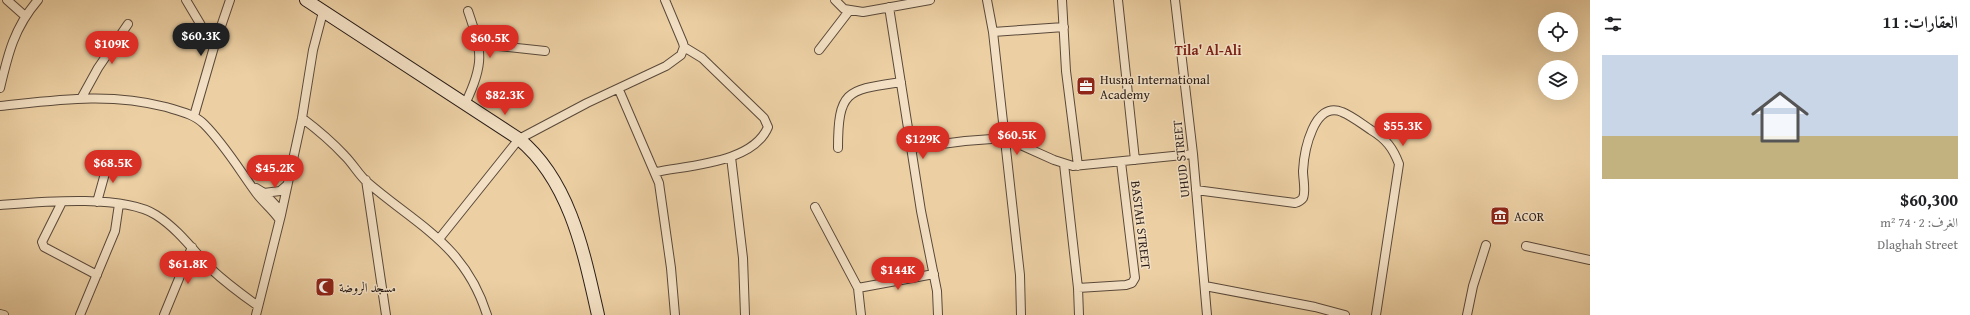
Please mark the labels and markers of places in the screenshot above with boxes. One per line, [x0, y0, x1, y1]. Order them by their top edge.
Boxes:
pin: $60.3K [168, 23, 234, 57]
pin: $60.5K [457, 25, 523, 59]
pin: $109K [84, 31, 140, 65]
place label: Husna International Academy [1100, 70, 1210, 104]
office icon: Husna International Academy [1075, 75, 1097, 97]
pin: $82.3K [472, 82, 538, 116]
pin: $55.3K [1370, 113, 1436, 147]
pin: $60.5K [984, 122, 1050, 156]
pin: $129K [895, 126, 951, 160]
pin: $68.5K [80, 150, 146, 184]
pin: $45.2K [242, 155, 308, 189]
museum icon: ACOR [1489, 205, 1511, 227]
place label: ACOR [1514, 207, 1545, 226]
pin: $61.8K [155, 251, 221, 285]
pin: $144K [870, 257, 926, 291]
mosque icon: مسجد الروضة [314, 276, 336, 298]
place label: مسجد الروضة [339, 278, 396, 297]

